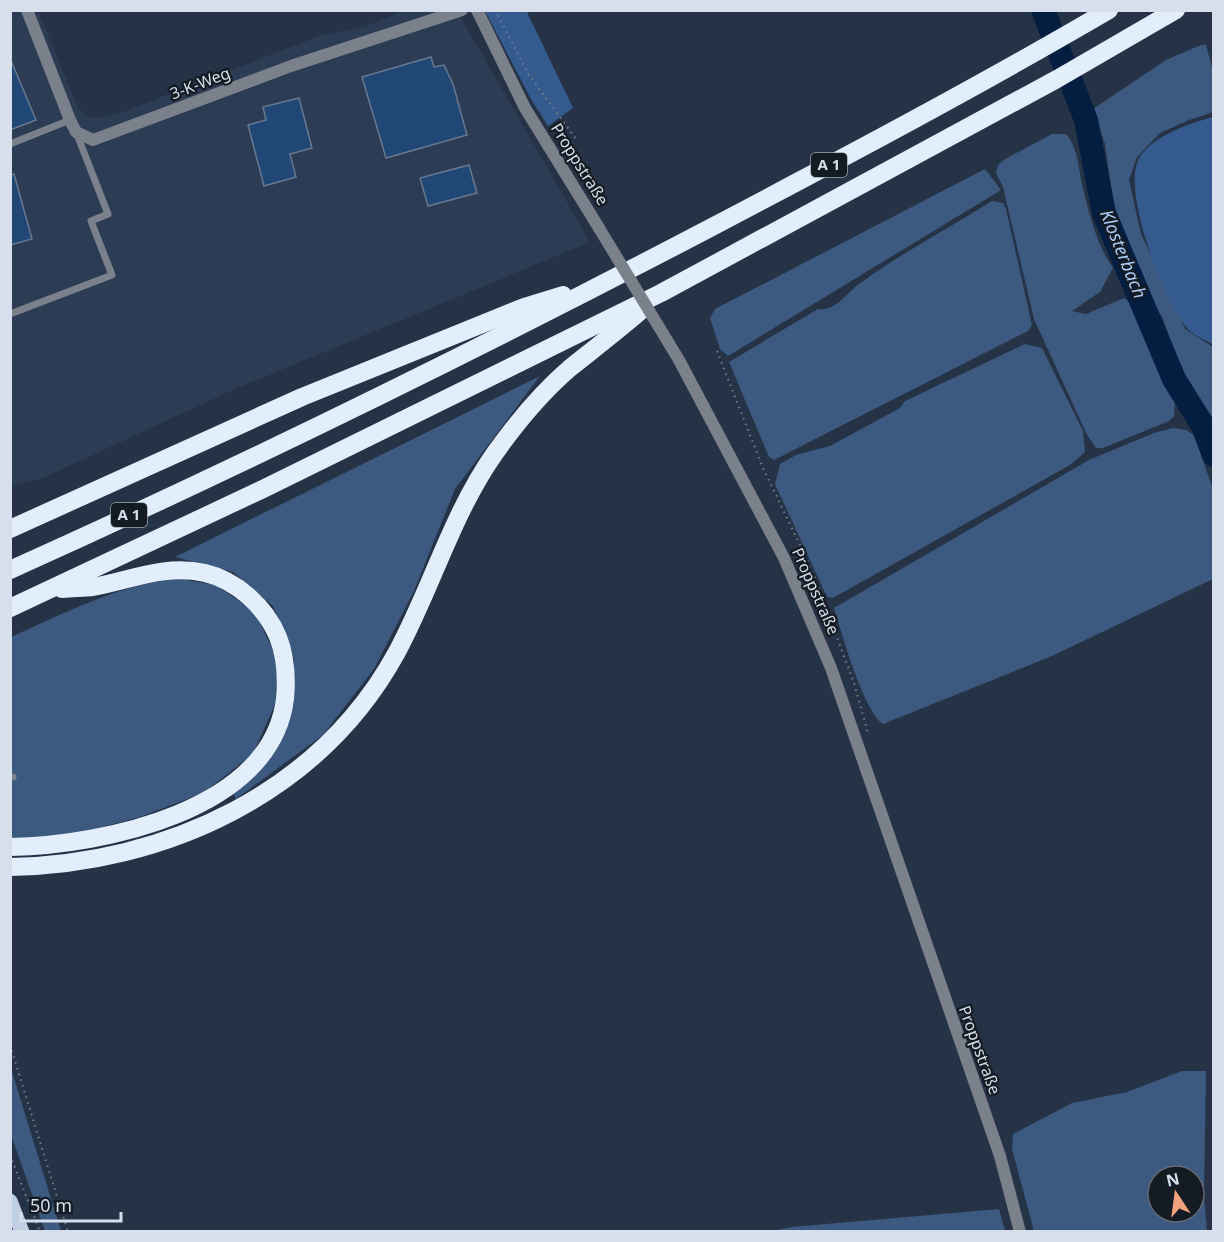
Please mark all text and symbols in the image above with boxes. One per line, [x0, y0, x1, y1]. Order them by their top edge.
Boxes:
street label: 3-K-Weg [167, 61, 233, 105]
street label: Proppstraße [546, 119, 614, 209]
road number: A 1 [811, 153, 847, 177]
water label: Klosterbach [1095, 206, 1153, 302]
road number: A 1 [111, 503, 147, 527]
street label: Proppstraße [787, 544, 845, 638]
street label: Proppstraße [954, 1002, 1006, 1098]
north arrow [1146, 1164, 1206, 1224]
text: N [1164, 1167, 1181, 1192]
scale bar [21, 1185, 122, 1223]
text: 50 m [30, 1193, 72, 1217]

